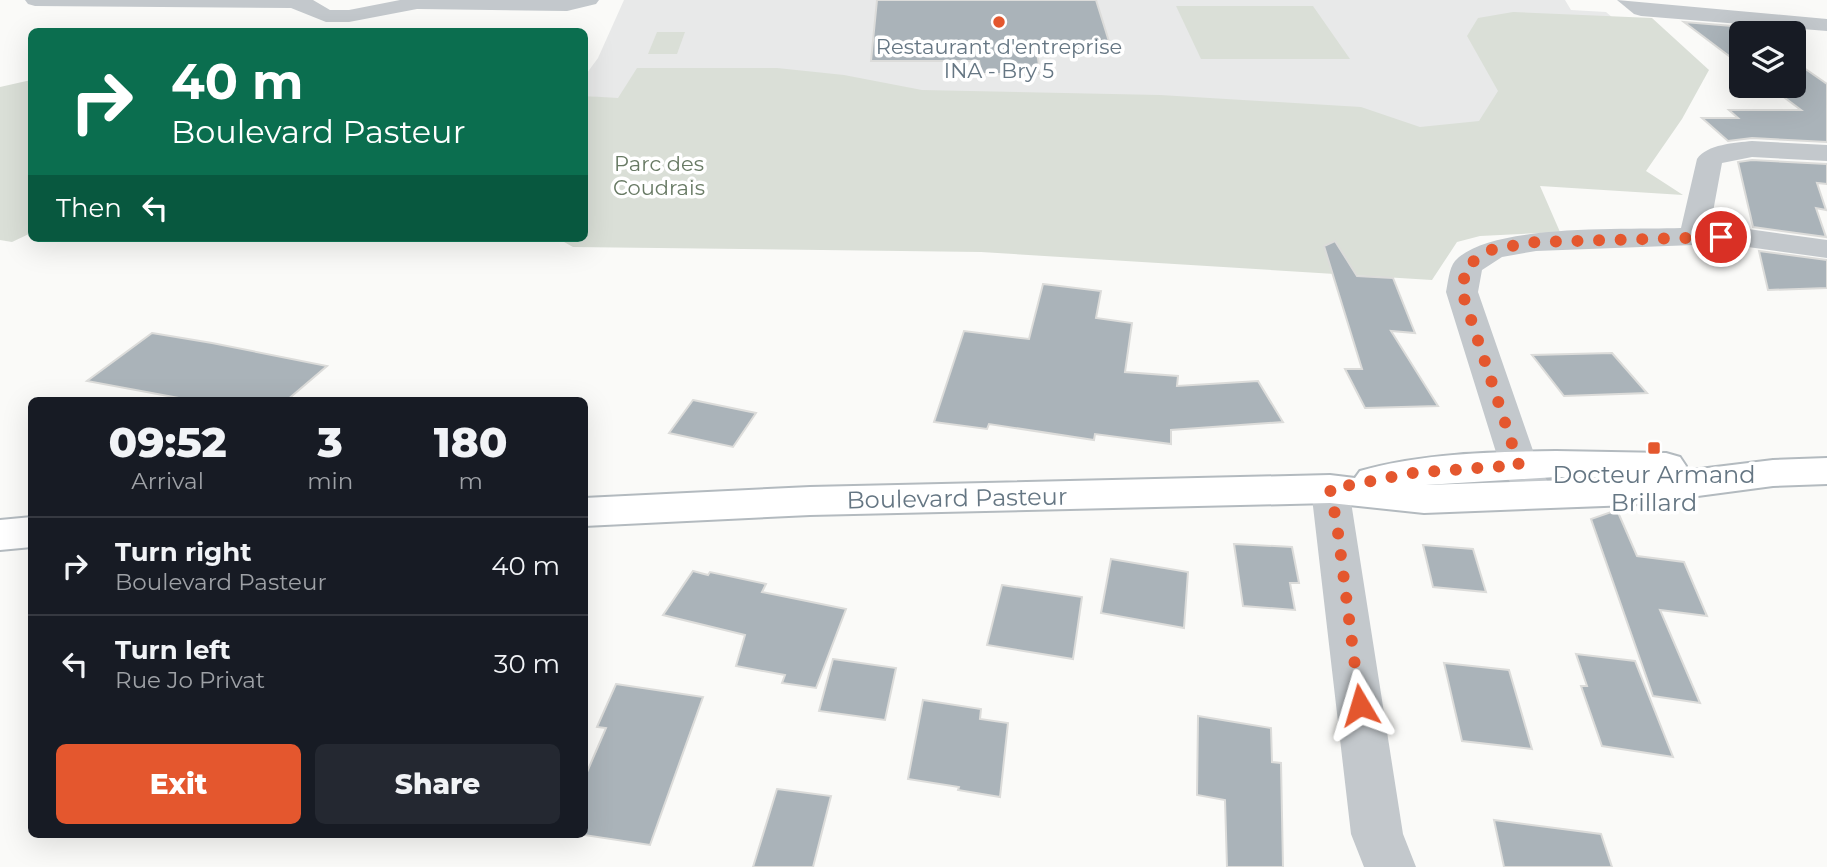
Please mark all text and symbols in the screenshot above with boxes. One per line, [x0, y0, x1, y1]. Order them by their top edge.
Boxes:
marker: Restaurant d'entreprise INA - Bry 5 [991, 14, 1007, 30]
map controls [1729, 21, 1806, 98]
button: layers [1729, 21, 1806, 98]
place label: Restaurant d'entreprise INA - Bry 5 [876, 34, 1122, 83]
text: 40 m [171, 52, 303, 111]
icon: right [56, 56, 147, 147]
text: Boulevard Pasteur [171, 112, 465, 151]
park label: Parc des Coudrais [613, 151, 705, 200]
icon: left [136, 189, 174, 227]
text: Then [56, 192, 122, 224]
pin [1691, 207, 1751, 267]
icon: arrive [1702, 218, 1740, 256]
text: 09:52 [108, 416, 227, 468]
text: 3 [318, 416, 343, 468]
text: 180 [434, 416, 508, 468]
marker: Docteur Armand Brillard [1646, 440, 1662, 456]
place label: Docteur Armand Brillard [1552, 460, 1756, 517]
text: Arrival [131, 467, 204, 495]
text: min [307, 467, 353, 495]
text: m [458, 467, 483, 495]
street label: Boulevard Pasteur [846, 482, 1068, 514]
text: Turn right [115, 536, 251, 568]
icon: right [56, 547, 94, 585]
text: 40 m [491, 550, 560, 582]
text: Boulevard Pasteur [115, 568, 327, 596]
text: Turn left [115, 634, 231, 666]
icon: left [56, 645, 94, 683]
text: 30 m [494, 648, 560, 680]
text: Rue Jo Privat [115, 666, 265, 694]
position arrow [1323, 668, 1397, 742]
button: Exit [56, 744, 301, 824]
button: Share [315, 744, 560, 824]

